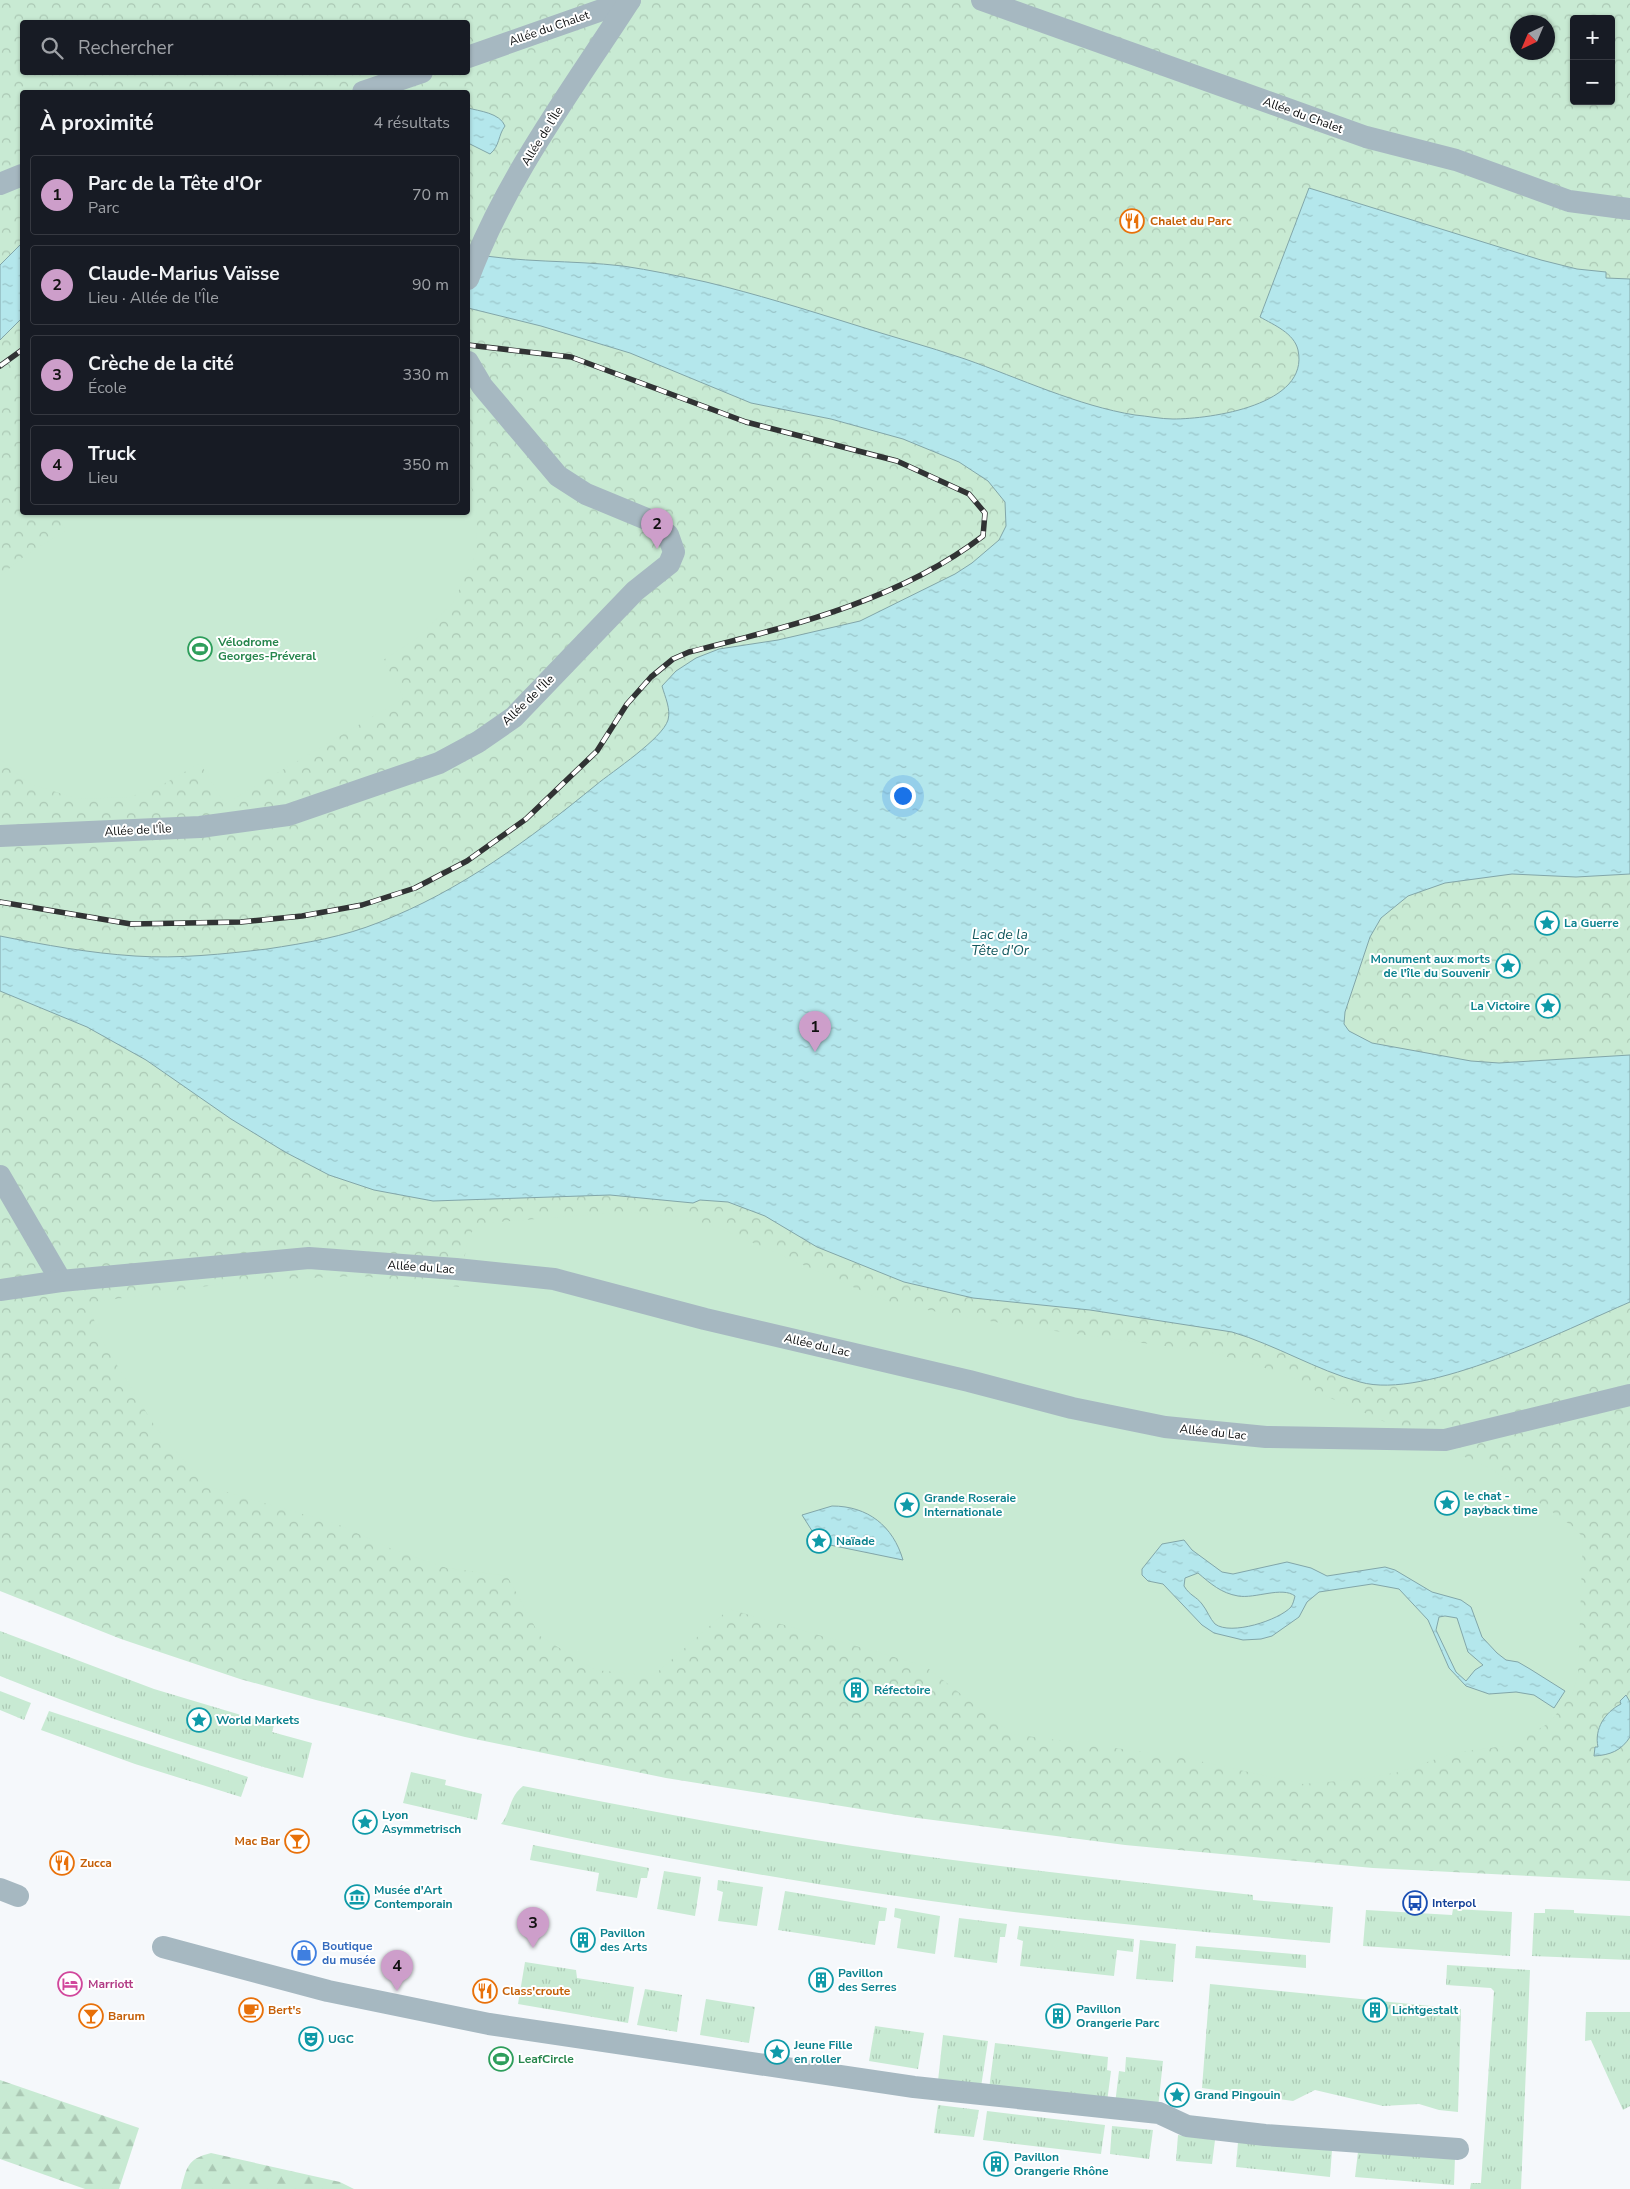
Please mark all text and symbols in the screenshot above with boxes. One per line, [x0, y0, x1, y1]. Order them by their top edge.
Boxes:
street label: Allée du Chalet [507, 7, 592, 49]
north arrow [1510, 15, 1555, 60]
map controls [1570, 15, 1615, 105]
button: + [1570, 15, 1615, 60]
search box [20, 20, 470, 75]
icon: search [38, 34, 66, 62]
text: Rechercher [78, 35, 173, 61]
button: − [1570, 60, 1615, 105]
street label: Allée du Chalet [1261, 93, 1346, 137]
street label: Allée de l'Île [518, 103, 566, 169]
text: À proximité [40, 109, 154, 137]
text: 4 résultats [374, 112, 450, 134]
text: Parc de la Tête d'Or [88, 171, 262, 197]
text: 1 [52, 184, 62, 206]
text: 70 m [412, 184, 449, 206]
text: Parc [88, 197, 119, 219]
restaurant icon: Chalet du Parc [1119, 208, 1145, 234]
place label: Chalet du Parc [1150, 213, 1232, 229]
text: Claude-Marius Vaïsse [88, 261, 280, 287]
text: 2 [52, 274, 62, 296]
text: 90 m [412, 274, 449, 296]
text: Lieu · Allée de l'Île [88, 287, 219, 309]
text: Crèche de la cité [88, 351, 234, 377]
text: 3 [52, 364, 62, 386]
text: 330 m [402, 364, 449, 386]
text: École [88, 377, 127, 399]
text: Truck [88, 441, 136, 467]
text: 4 [52, 454, 62, 476]
text: 350 m [402, 454, 449, 476]
text: Lieu [88, 467, 118, 489]
pin: 2 [641, 508, 673, 549]
place label: Vélodrome Georges-Préveral [217, 634, 316, 664]
sports icon: Vélodrome Georges-Préveral [187, 636, 213, 662]
street label: Allée de l'Île [498, 671, 558, 729]
your location [890, 783, 916, 809]
street label: Allée de l'Île [104, 820, 172, 840]
place icon: La Guerre [1534, 910, 1560, 936]
place label: La Guerre [1564, 915, 1619, 931]
water label: Lac de la Tête d'Or [971, 925, 1030, 960]
place label: Monument aux morts de l'île du Souvenir [1371, 951, 1490, 981]
place icon: Monument aux morts de l'île du Souvenir [1495, 953, 1521, 979]
place icon: La Victoire [1535, 993, 1561, 1019]
place label: La Victoire [1471, 998, 1530, 1014]
pin: 1 [799, 1011, 831, 1052]
street label: Allée du Lac [387, 1257, 455, 1277]
street label: Allée du Lac [783, 1330, 852, 1360]
street label: Allée du Lac [1179, 1421, 1248, 1443]
place label: le chat - payback time [1464, 1488, 1538, 1518]
place label: Grande Roseraie Internationale [924, 1490, 1017, 1520]
place icon: le chat - payback time [1434, 1490, 1460, 1516]
place icon: Grande Roseraie Internationale [894, 1492, 920, 1518]
place icon: Naïade [806, 1528, 832, 1554]
place label: Naïade [836, 1533, 875, 1549]
building icon: Réfectoire [843, 1677, 869, 1703]
place label: Réfectoire [874, 1682, 931, 1698]
place icon: World Markets [186, 1707, 212, 1733]
place label: World Markets [216, 1712, 300, 1728]
place label: Lyon Asymmetrisch [382, 1807, 461, 1837]
place icon: Lyon Asymmetrisch [352, 1809, 378, 1835]
bar icon: Mac Bar [284, 1828, 310, 1854]
place label: Mac Bar [235, 1833, 280, 1849]
restaurant icon: Zucca [49, 1850, 75, 1876]
place label: Zucca [80, 1855, 112, 1871]
place label: Musée d'Art Contemporain [374, 1882, 453, 1912]
museum icon: Musée d'Art Contemporain [344, 1884, 370, 1910]
bus stop icon: Interpol [1402, 1890, 1428, 1916]
place label: Interpol [1432, 1895, 1476, 1911]
pin: 3 [517, 1907, 549, 1948]
place label: Pavillon des Arts [600, 1925, 647, 1955]
building icon: Pavillon des Arts [570, 1927, 596, 1953]
place label: Boutique du musée [322, 1938, 376, 1968]
shop icon: Boutique du musée [291, 1940, 317, 1966]
pin: 4 [381, 1950, 413, 1991]
place label: Pavillon des Serres [838, 1965, 897, 1995]
building icon: Pavillon des Serres [808, 1967, 834, 1993]
hotel icon: Marriott [57, 1971, 83, 1997]
place label: Marriott [88, 1976, 134, 1992]
restaurant icon: Class'croute [472, 1978, 498, 2004]
place label: Class'croute [502, 1983, 571, 1999]
cafe icon: Bert's [238, 1997, 264, 2023]
building icon: Lichtgestalt [1362, 1997, 1388, 2023]
place label: Pavillon Orangerie Parc [1076, 2001, 1160, 2031]
place label: Bert's [268, 2002, 301, 2018]
place label: Lichtgestalt [1392, 2002, 1458, 2018]
bar icon: Barum [78, 2003, 104, 2029]
building icon: Pavillon Orangerie Parc [1045, 2003, 1071, 2029]
place label: Barum [108, 2008, 145, 2024]
theatre icon: UGC [298, 2026, 324, 2052]
place label: UGC [328, 2031, 354, 2047]
place label: Jeune Fille en roller [793, 2037, 853, 2067]
place icon: Jeune Fille en roller [764, 2039, 790, 2065]
sports icon: LeafCircle [488, 2046, 514, 2072]
place label: LeafCircle [518, 2051, 574, 2067]
place icon: Grand Pingouin [1164, 2082, 1190, 2108]
place label: Grand Pingouin [1194, 2087, 1281, 2103]
place label: Pavillon Orangerie Rhône [1014, 2149, 1109, 2179]
building icon: Pavillon Orangerie Rhône [983, 2151, 1009, 2177]

